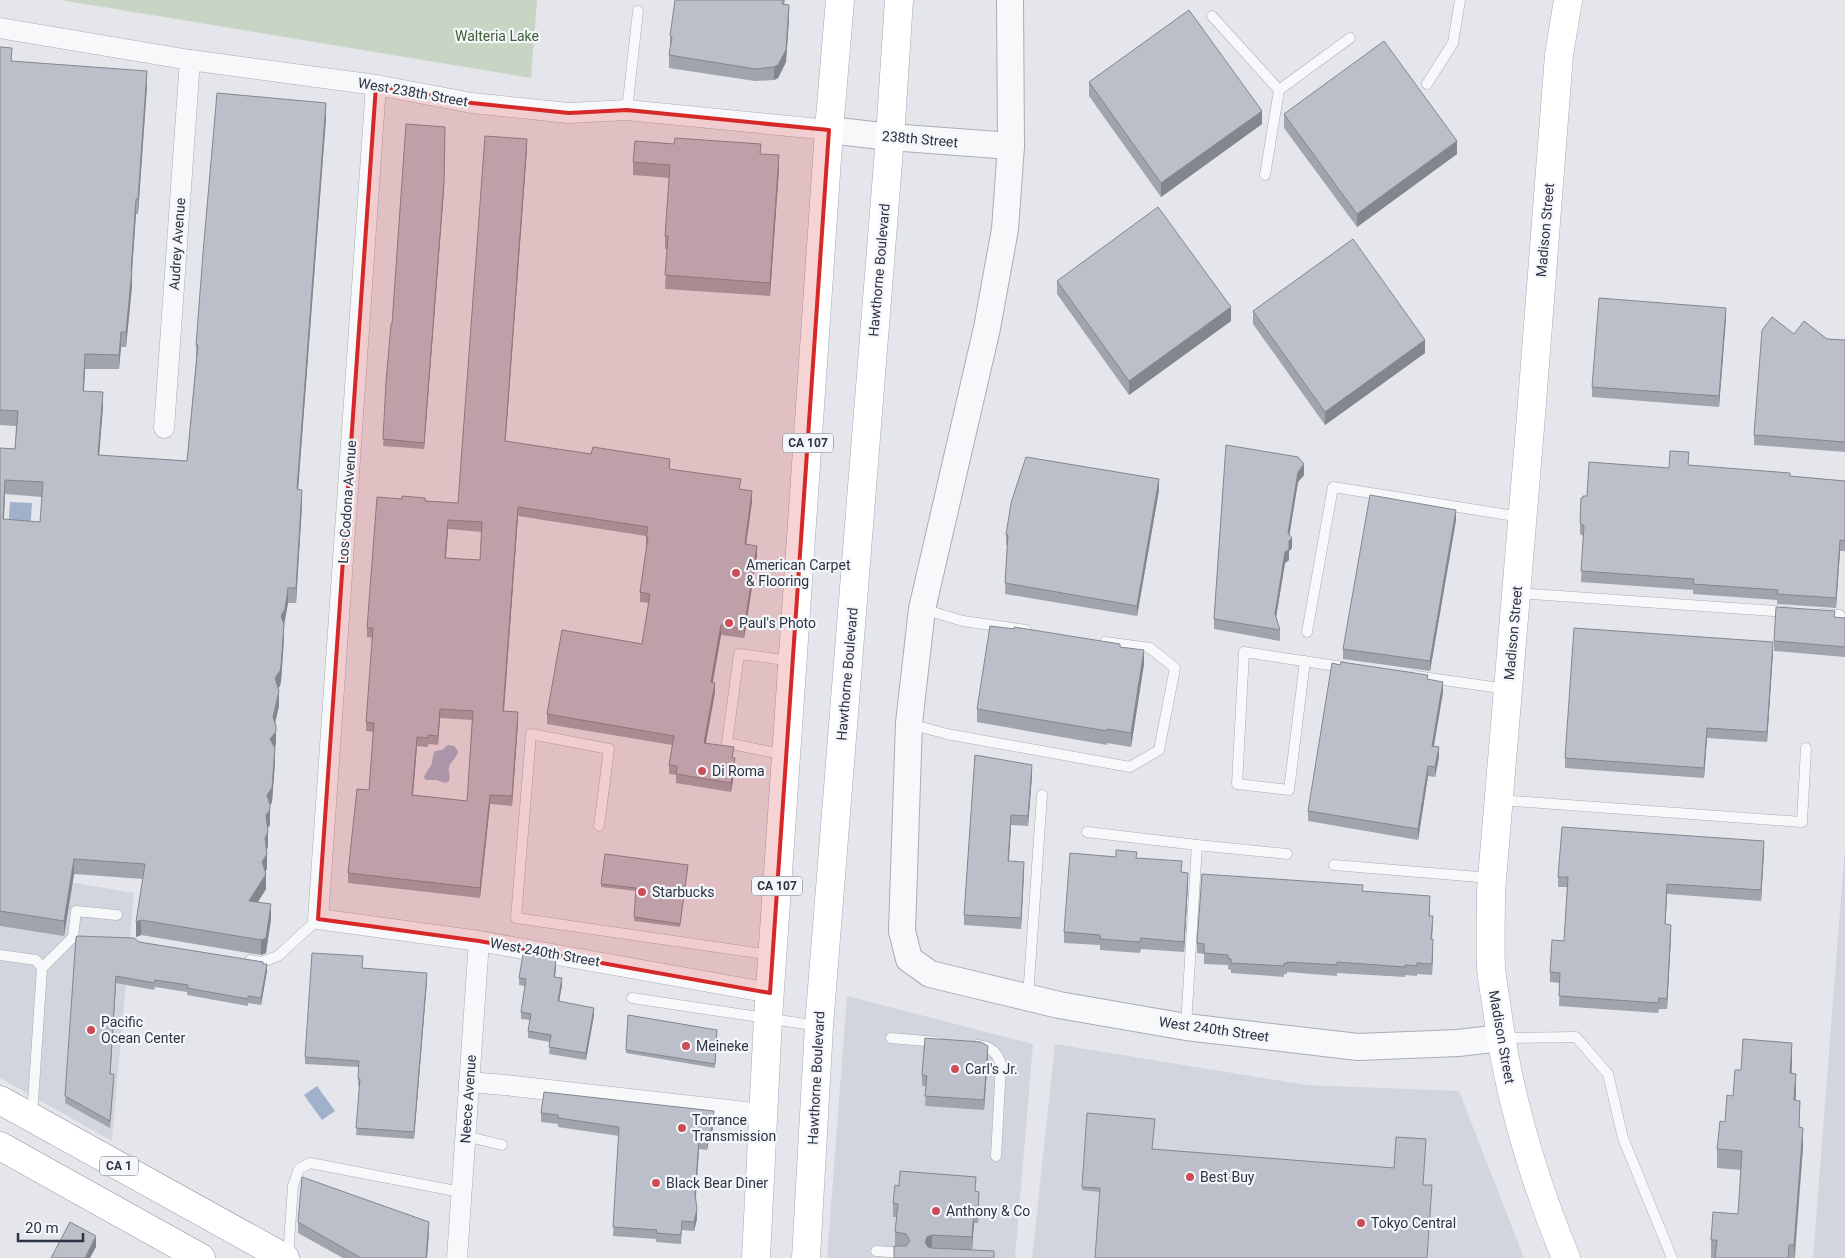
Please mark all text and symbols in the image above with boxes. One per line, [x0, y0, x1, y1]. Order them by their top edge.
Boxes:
park label: Walteria Lake [455, 28, 539, 44]
street label: West 238th Street [357, 74, 470, 110]
street label: 238th Street [881, 128, 959, 150]
street label: Madison Street [1533, 182, 1557, 278]
street label: Audrey Avenue [166, 197, 188, 291]
street label: Hawthorne Boulevard [865, 203, 893, 337]
road number: CA 107 [783, 433, 833, 452]
street label: Los Codona Avenue [335, 440, 359, 564]
place label: American Carpet & Flooring [746, 557, 851, 589]
marker: American Carpet & Flooring [730, 567, 742, 579]
street label: Madison Street [1501, 585, 1525, 681]
street label: Hawthorne Boulevard [833, 607, 861, 741]
place label: Paul's Photo [739, 615, 816, 631]
marker: Paul's Photo [723, 617, 735, 629]
place label: Di Roma [712, 763, 765, 779]
marker: Di Roma [696, 765, 708, 777]
road number: CA 107 [752, 876, 802, 896]
place label: Starbucks [652, 884, 714, 900]
marker: Starbucks [636, 886, 648, 898]
street label: West 240th Street [489, 934, 602, 970]
street label: Madison Street [1486, 989, 1518, 1085]
street label: Hawthorne Boulevard [805, 1011, 827, 1145]
street label: West 240th Street [1158, 1013, 1271, 1045]
place label: Pacific Ocean Center [101, 1014, 185, 1046]
marker: Pacific Ocean Center [85, 1024, 97, 1036]
place label: Meineke [696, 1038, 749, 1054]
marker: Meineke [680, 1040, 692, 1052]
street label: Neece Avenue [457, 1054, 479, 1144]
place label: Carl's Jr. [965, 1061, 1018, 1077]
marker: Carl's Jr. [949, 1063, 961, 1075]
place label: Torrance Transmission [692, 1112, 776, 1144]
marker: Torrance Transmission [676, 1122, 688, 1134]
road number: CA 1 [100, 1156, 138, 1176]
place label: Best Buy [1200, 1169, 1255, 1185]
marker: Best Buy [1184, 1171, 1196, 1183]
place label: Black Bear Diner [666, 1175, 768, 1191]
marker: Black Bear Diner [650, 1177, 662, 1189]
place label: Anthony & Co [946, 1203, 1030, 1219]
marker: Anthony & Co [930, 1205, 942, 1217]
scale bar [18, 1210, 82, 1242]
place label: Tokyo Central [1371, 1215, 1456, 1231]
marker: Tokyo Central [1355, 1217, 1367, 1229]
text: 20 m [25, 1219, 59, 1237]

